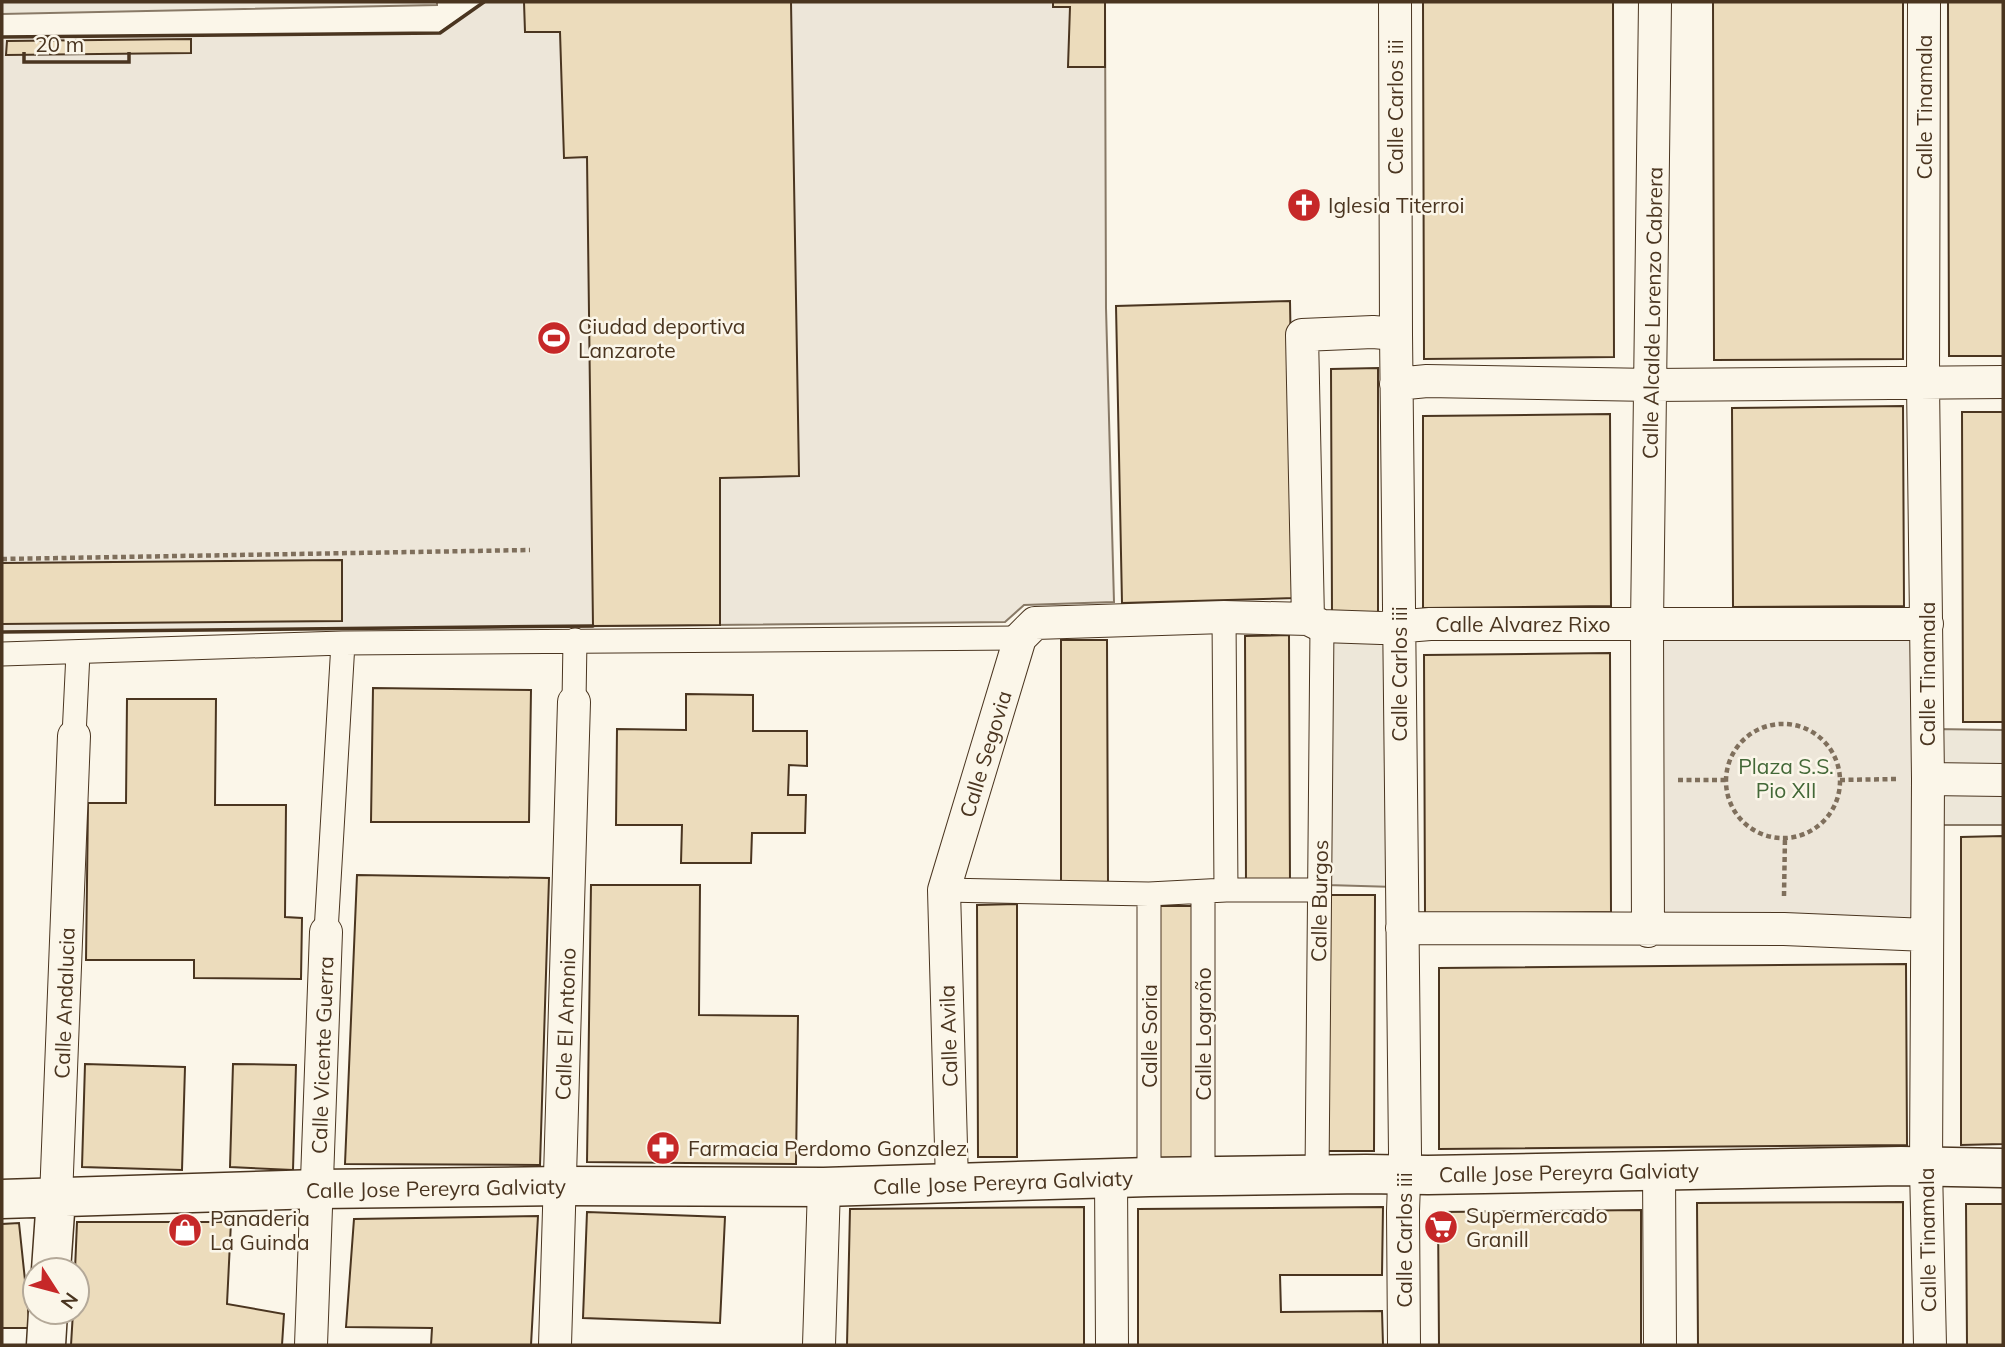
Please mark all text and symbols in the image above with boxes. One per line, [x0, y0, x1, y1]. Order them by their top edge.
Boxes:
scale bar [24, 21, 130, 65]
text: 20 m [35, 31, 84, 57]
street label: Calle Tinamala [1911, 35, 1937, 179]
street label: Calle Carlos iii [1382, 39, 1408, 175]
street label: Calle Alcalde Lorenzo Cabrera [1636, 167, 1668, 459]
church icon: Iglesia Titerroi [1285, 186, 1323, 224]
place label: Iglesia Titerroi [1328, 192, 1464, 218]
place label: Ciudad deportiva Lanzarote [578, 313, 745, 363]
sports icon: Ciudad deportiva Lanzarote [535, 319, 573, 357]
street label: Calle Tinamala [1914, 602, 1940, 746]
street label: Calle Carlos iii [1386, 606, 1412, 742]
street label: Calle Alvarez Rixo [1435, 611, 1611, 637]
street label: Calle Segovia [953, 687, 1017, 821]
park label: Plaza S.S. Pio XII [1738, 753, 1834, 803]
street label: Calle Burgos [1305, 840, 1333, 962]
street label: Calle Andalucia [48, 927, 80, 1079]
street label: Calle El Antonio [549, 947, 581, 1101]
street label: Calle Vicente Guerra [306, 956, 338, 1154]
street label: Calle Logroño [1190, 967, 1216, 1101]
street label: Calle Avila [933, 984, 963, 1088]
street label: Calle Soria [1136, 984, 1162, 1088]
pharmacy icon: Farmacia Perdomo Gonzalez [644, 1129, 682, 1167]
place label: Farmacia Perdomo Gonzalez [688, 1135, 967, 1161]
street label: Calle Jose Pereyra Galviaty [1439, 1157, 1699, 1187]
street label: Calle Jose Pereyra Galviaty [873, 1164, 1133, 1200]
street label: Calle Tinamala [1913, 1167, 1941, 1313]
street label: Calle Carlos iii [1391, 1172, 1417, 1308]
street label: Calle Jose Pereyra Galviaty [306, 1173, 566, 1203]
place label: Supermercado Granill [1466, 1202, 1608, 1252]
place label: Panaderia La Guinda [210, 1205, 310, 1255]
supermarket icon: Supermercado Granill [1422, 1208, 1460, 1246]
shop icon: Panaderia La Guinda [166, 1211, 204, 1249]
north arrow [21, 1256, 91, 1326]
text: N [56, 1288, 84, 1314]

